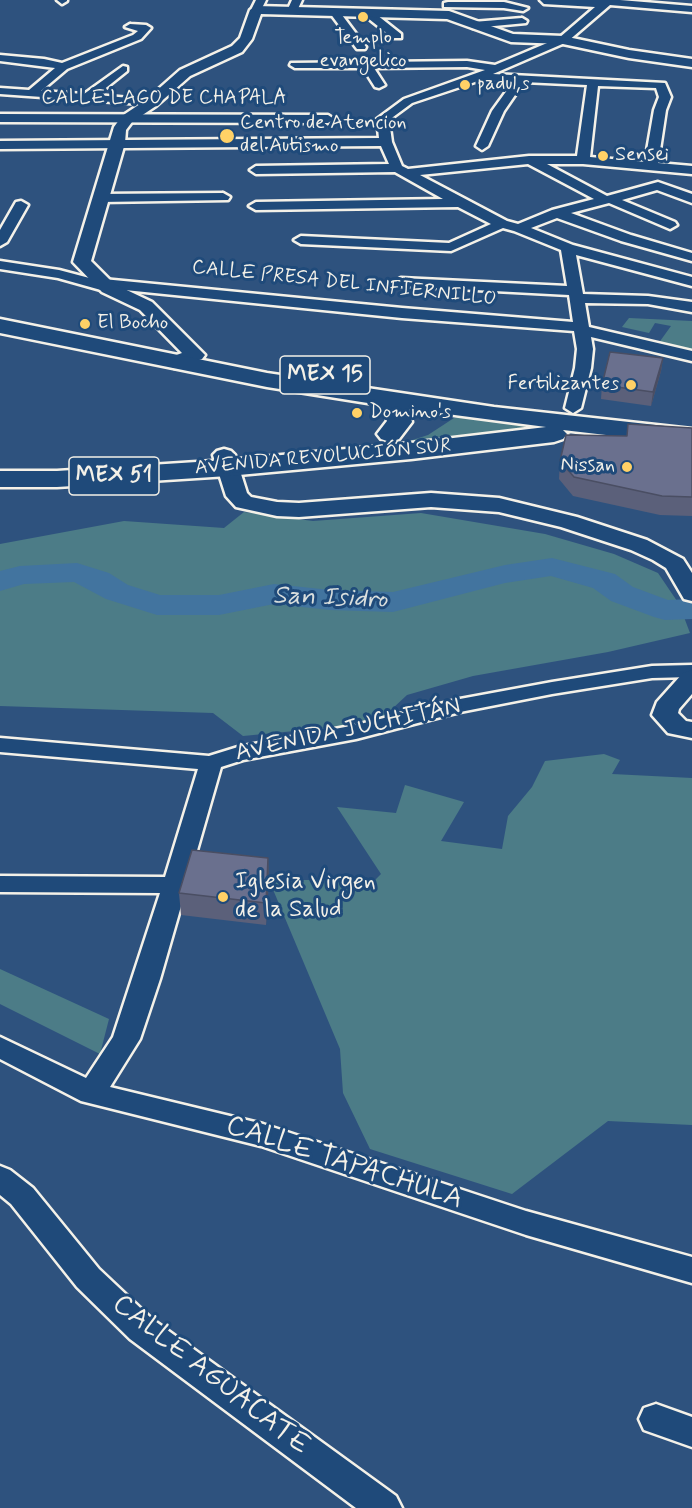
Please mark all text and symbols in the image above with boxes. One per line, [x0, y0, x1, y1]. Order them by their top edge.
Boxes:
marker: Templo evangelico [356, 10, 370, 24]
place label: Templo evangelico [320, 27, 406, 74]
place label: padul,s [477, 73, 529, 97]
marker: padul,s [458, 78, 472, 92]
street label: CALLE LAGO DE CHAPALA [41, 87, 287, 111]
place label: Centro de Atencion del Autismo [240, 112, 407, 159]
marker: Centro de Atencion del Autismo [218, 127, 236, 145]
place label: Sensei [615, 144, 669, 168]
marker: Sensei [596, 149, 610, 163]
street label: CALLE PRESA DEL INFIERNILLO [191, 256, 497, 312]
place label: El Bocho [97, 312, 168, 336]
marker: El Bocho [78, 317, 92, 331]
road number: MEX 15 [280, 356, 370, 394]
place label: Fertilizantes [507, 373, 619, 397]
marker: Fertilizantes [624, 378, 638, 392]
place label: Domino's [369, 401, 451, 425]
marker: Domino's [350, 406, 364, 420]
street label: AVENIDA REVOLUCIÓN SUR [194, 435, 452, 481]
place label: Nissan [561, 455, 615, 479]
road number: MEX 51 [69, 457, 159, 495]
marker: Nissan [620, 460, 634, 474]
water label: San Isidro [272, 581, 388, 617]
street label: AVENIDA JUCHITÁN [233, 693, 463, 769]
place label: Iglesia Virgen de la Salud [235, 869, 376, 925]
marker: Iglesia Virgen de la Salud [216, 890, 230, 904]
street label: CALLE TAPACHULA [221, 1110, 467, 1218]
street label: CALLE AGUACATE [104, 1288, 316, 1464]

